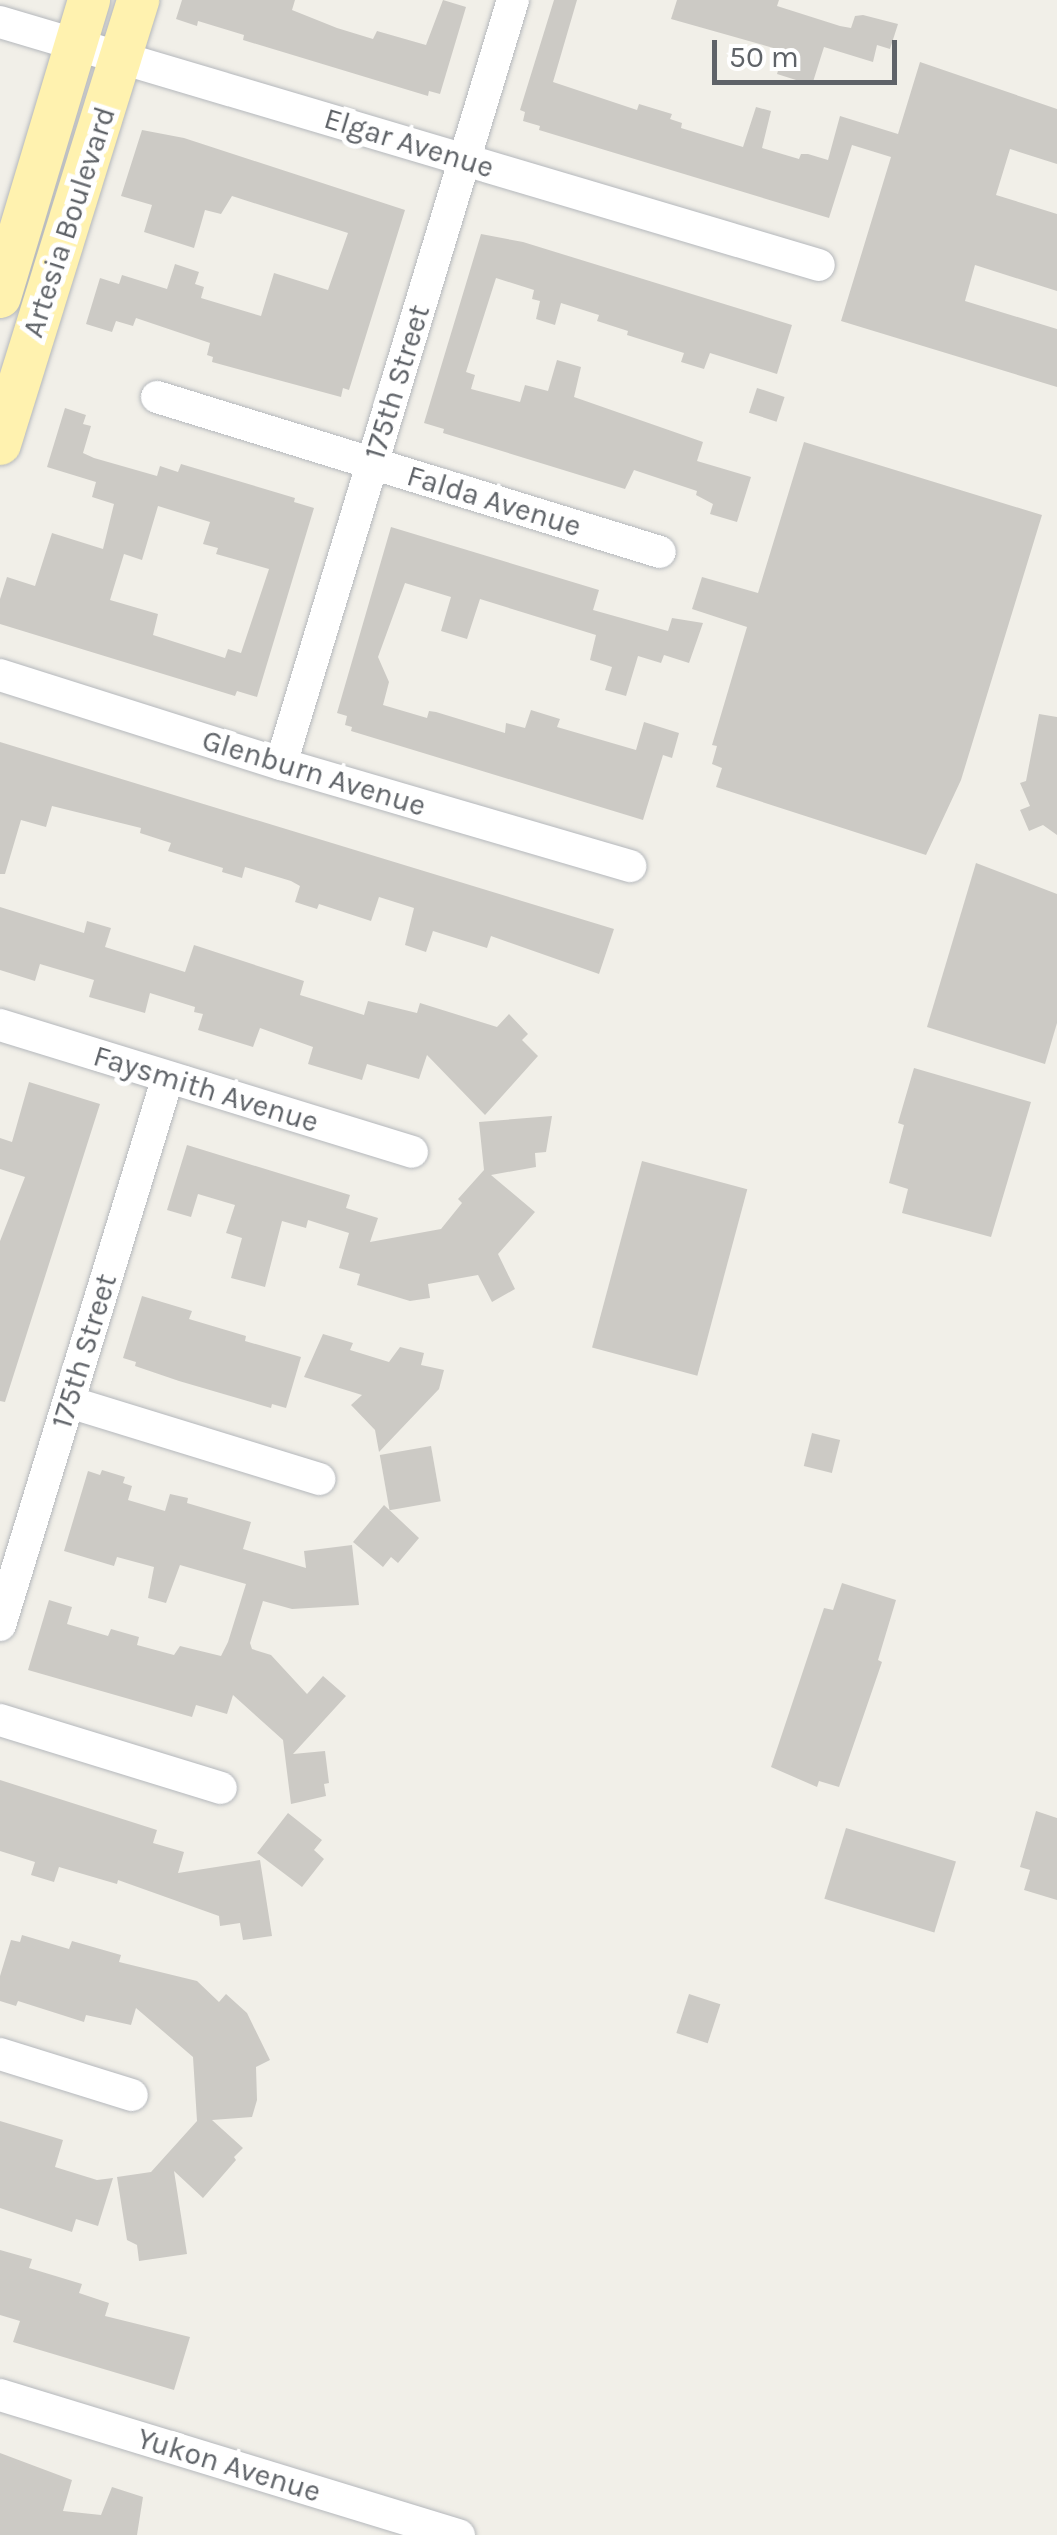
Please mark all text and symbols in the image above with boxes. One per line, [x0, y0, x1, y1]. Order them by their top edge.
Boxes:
scale bar [717, 20, 902, 82]
text: 50 m [729, 39, 799, 75]
street label: Elgar Avenue [320, 100, 498, 186]
street label: Artesia Boulevard [15, 102, 123, 342]
street label: 175th Street [356, 300, 438, 464]
street label: Falda Avenue [403, 457, 585, 545]
street label: Glenburn Avenue [198, 722, 430, 824]
street label: Faysmith Avenue [89, 1038, 323, 1140]
street label: 175th Street [43, 1269, 125, 1433]
street label: Yukon Avenue [133, 2420, 325, 2510]

